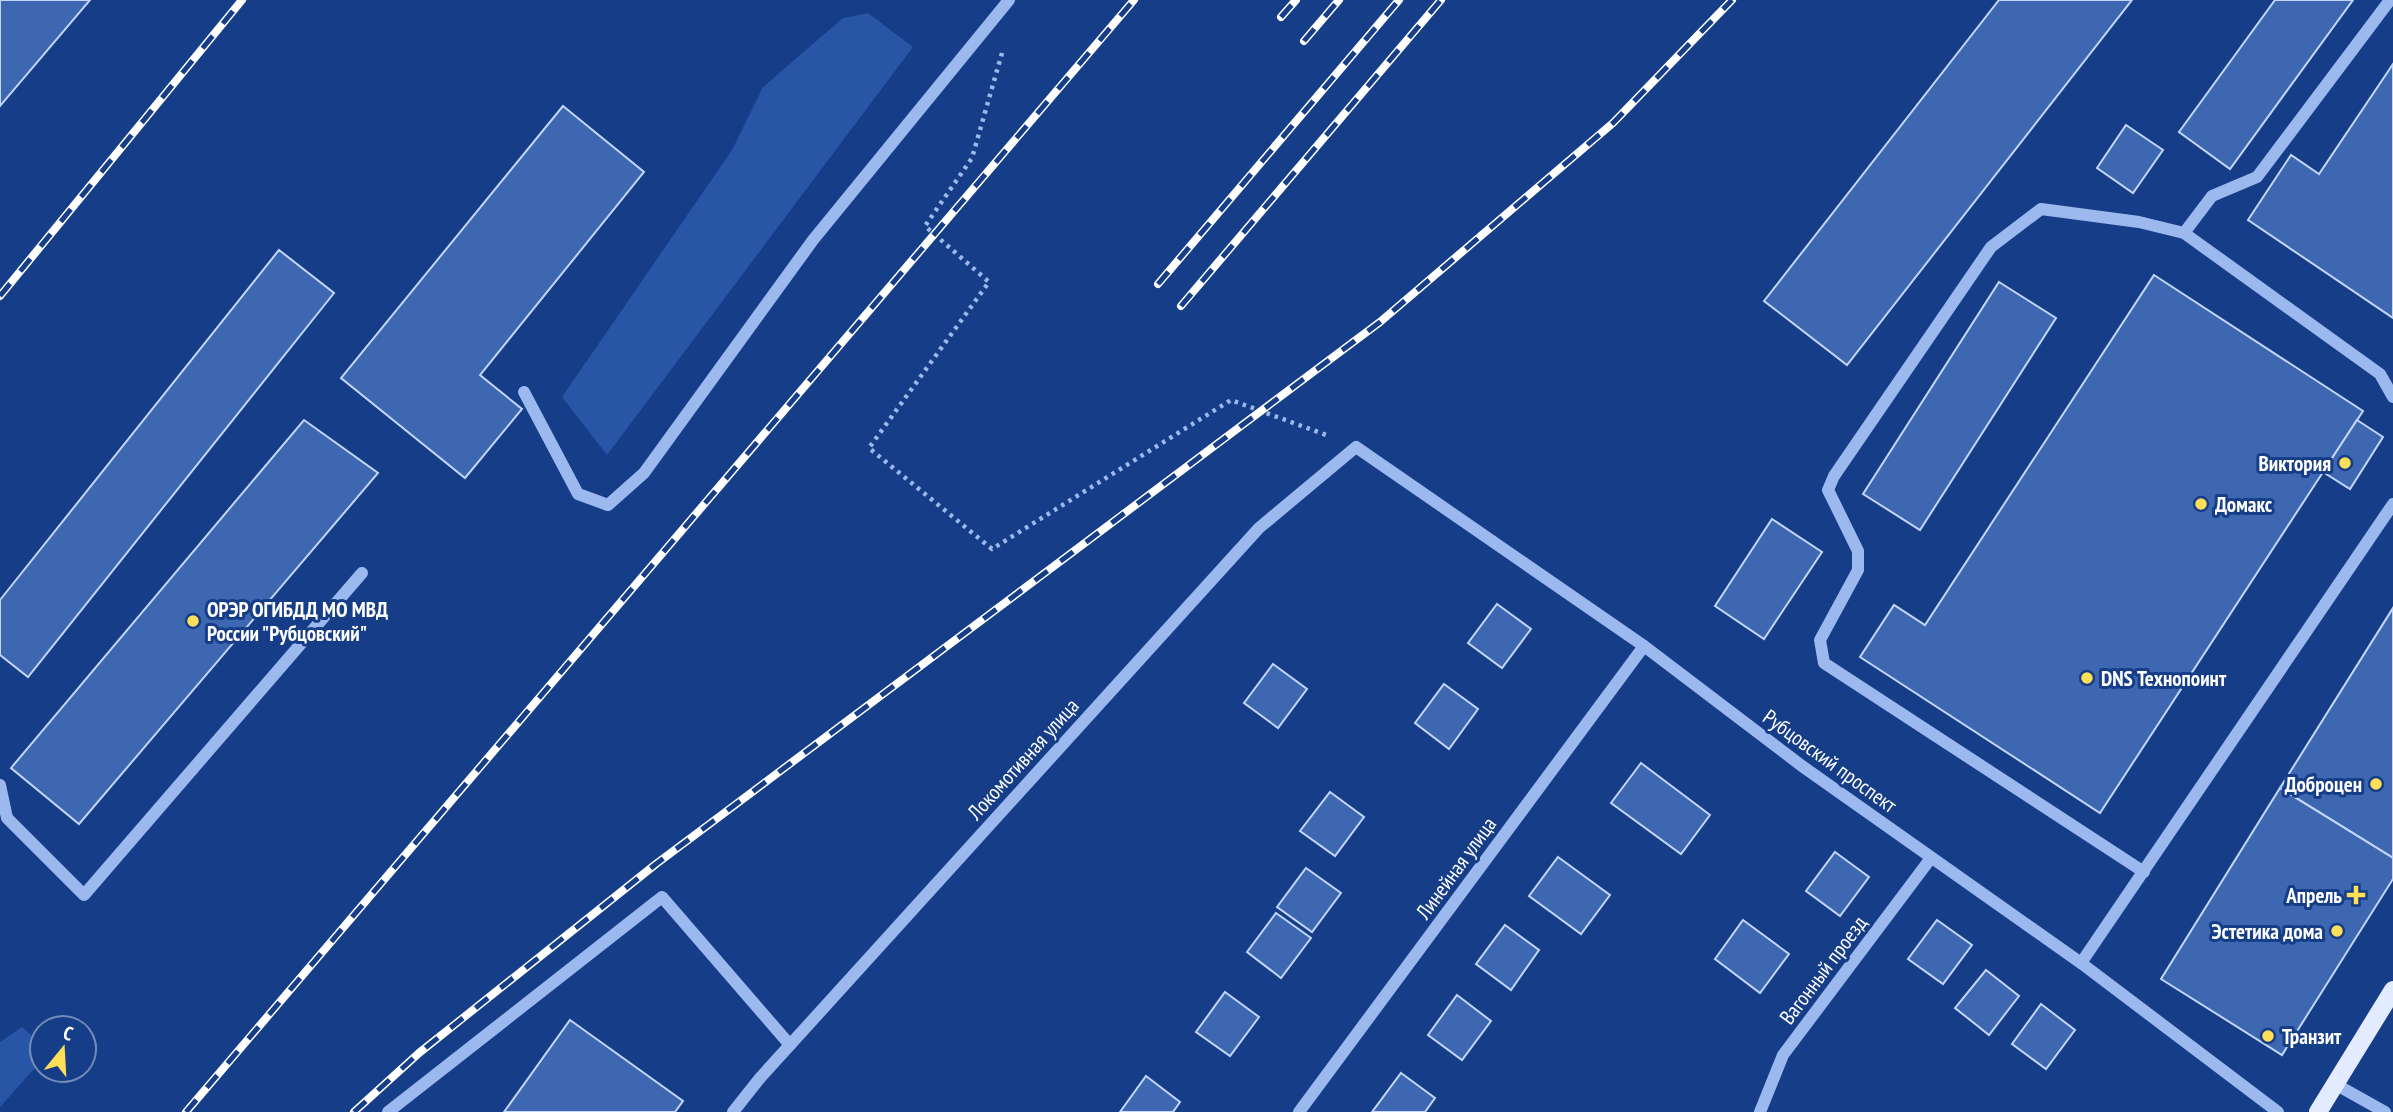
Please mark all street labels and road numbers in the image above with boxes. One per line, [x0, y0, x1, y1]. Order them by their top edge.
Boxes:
street label: Локомотивная улица [961, 693, 1085, 826]
street label: Рубцовский проспект [1758, 703, 1902, 819]
street label: Линейная улица [1409, 812, 1502, 925]
street label: Вагонный проезд [1773, 910, 1873, 1030]

